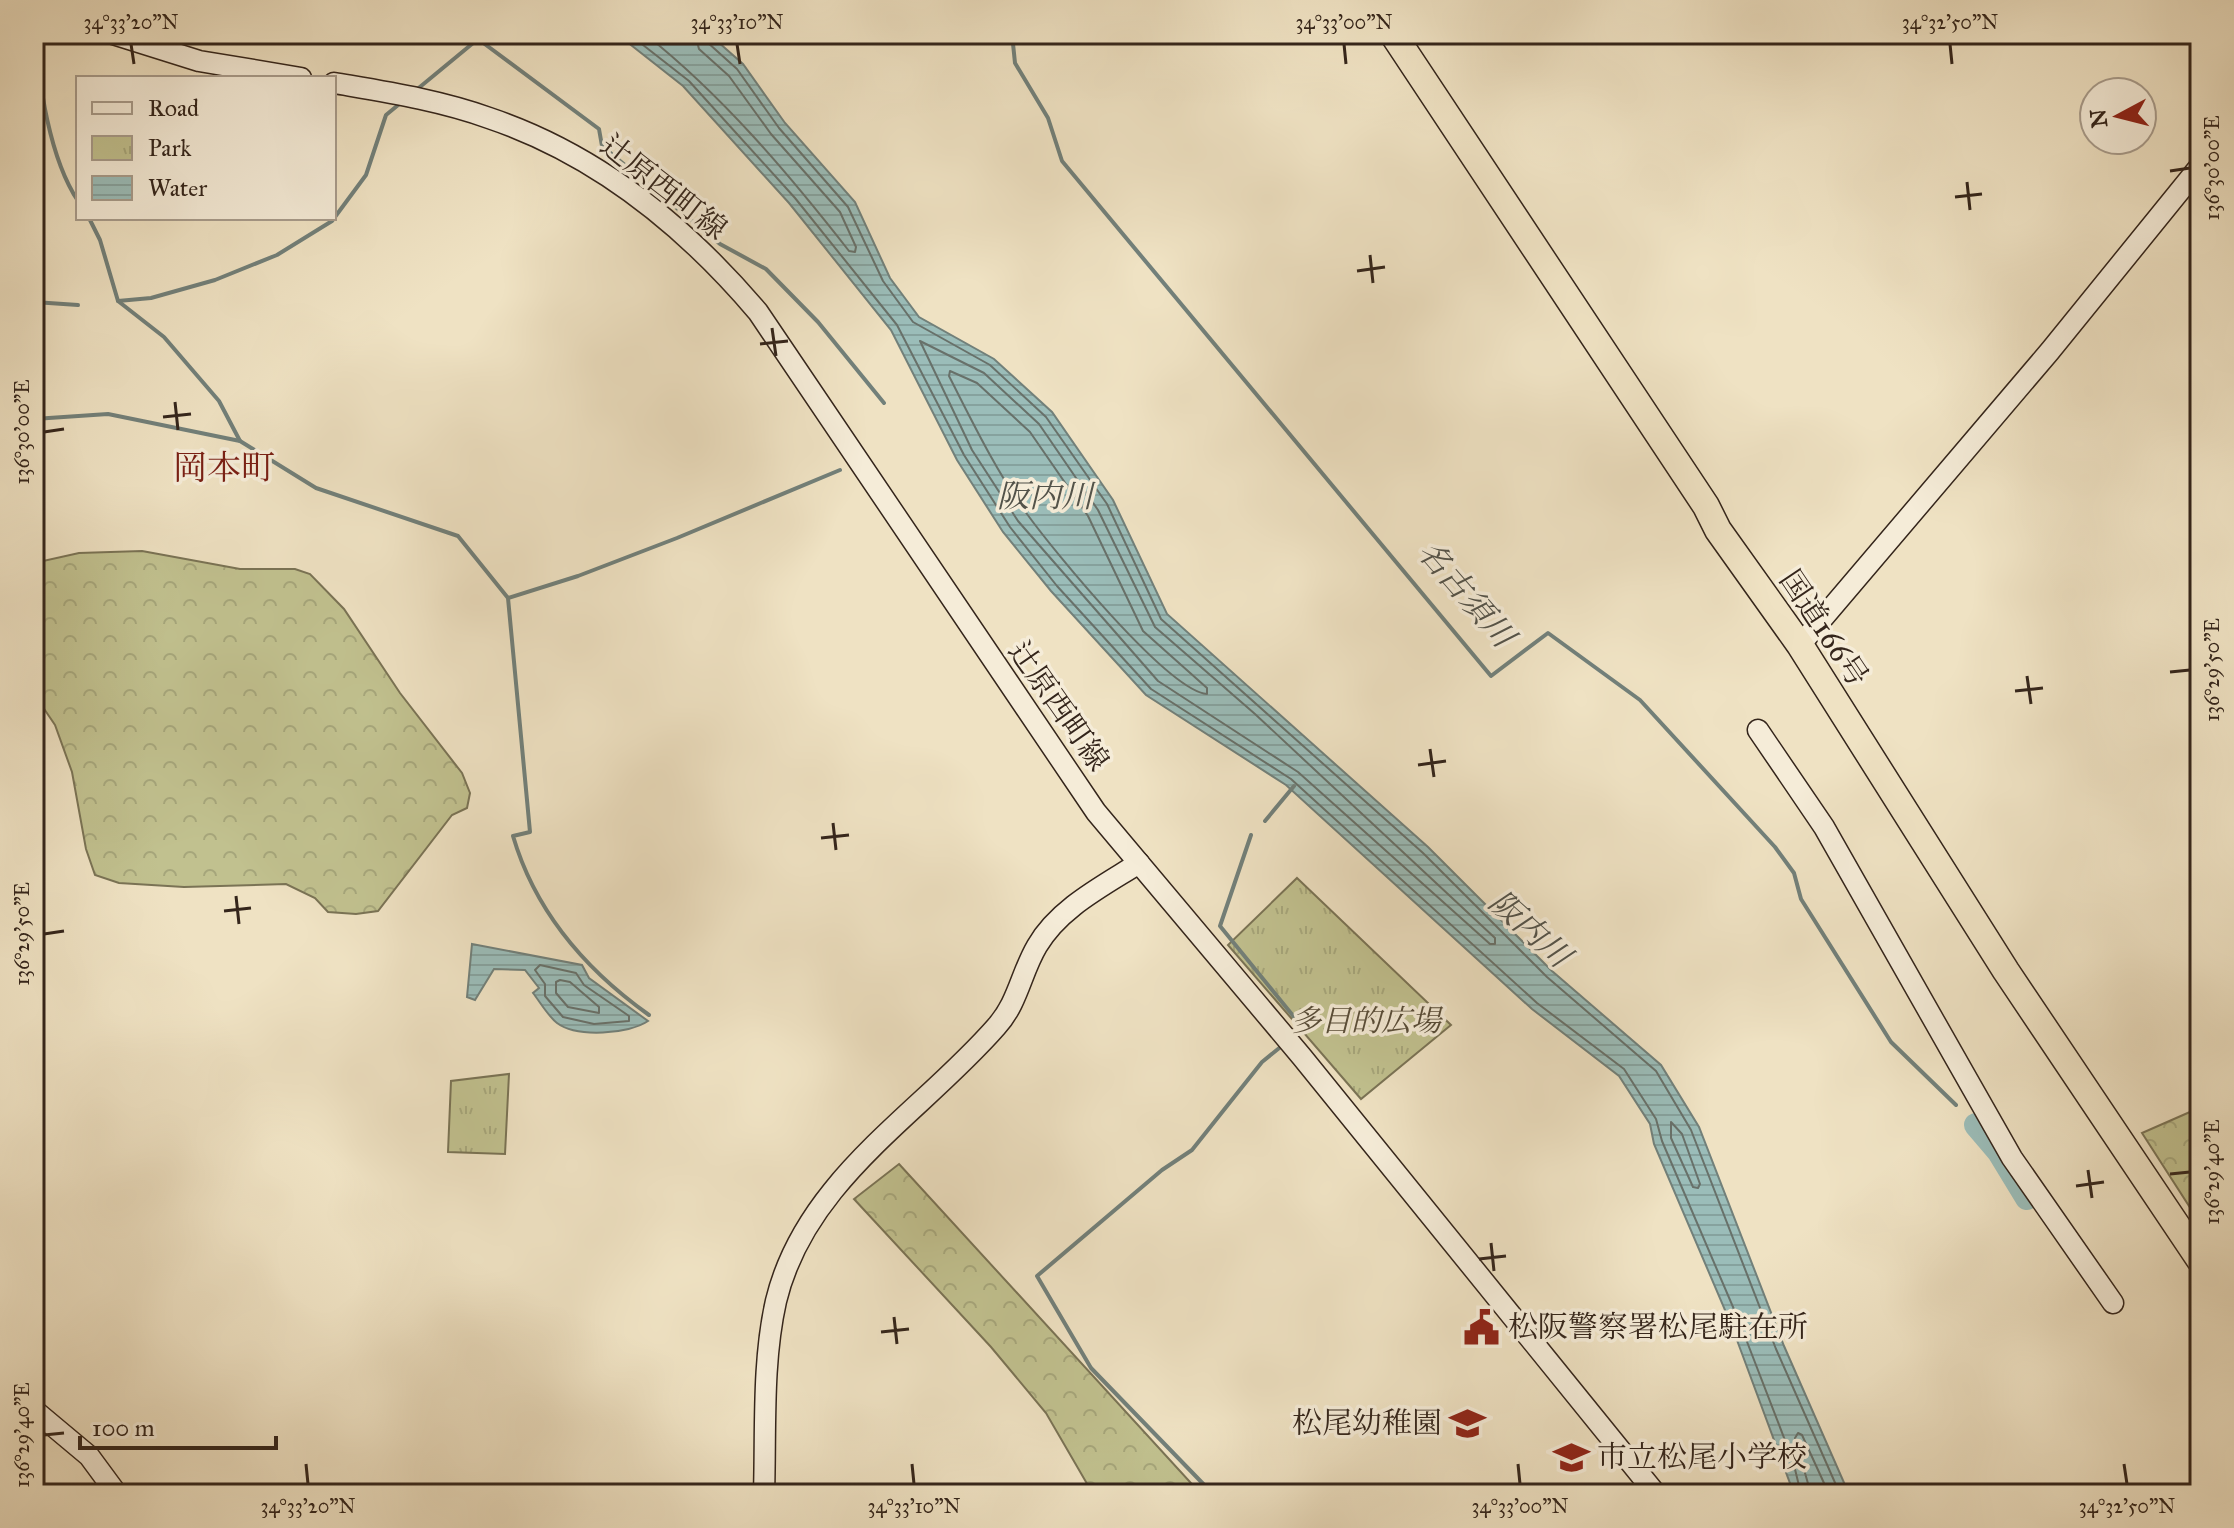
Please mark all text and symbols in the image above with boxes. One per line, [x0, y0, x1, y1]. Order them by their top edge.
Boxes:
text: 34°33'20"N [83, 10, 179, 34]
text: 34°33'10"N [690, 10, 784, 34]
text: 34°33'00"N [1296, 10, 1392, 34]
text: 34°32'50"N [1902, 10, 1998, 34]
legend [76, 76, 336, 220]
north arrow [2078, 76, 2158, 156]
text: Road [148, 93, 199, 123]
text: N [2084, 107, 2113, 129]
text: 136°30'00"E [2200, 116, 2224, 220]
street label: 辻原西町線 [594, 127, 734, 247]
text: Park [148, 133, 192, 163]
text: Water [148, 173, 207, 203]
text: 136°30'00"E [10, 380, 34, 484]
district label: 岡本町 [173, 447, 275, 488]
water label: 阪内川 [997, 477, 1096, 516]
water label: 名古須川 [1409, 533, 1525, 657]
street label: 国道166号 [1772, 563, 1876, 693]
text: 136°29'50"E [2200, 618, 2224, 722]
street label: 辻原西町線 [1001, 634, 1117, 778]
text: 136°29'50"E [10, 882, 34, 986]
water label: 阪内川 [1481, 882, 1581, 978]
park label: 多目的広場 [1291, 1003, 1444, 1039]
text: 136°29'40"E [2200, 1119, 2224, 1225]
public building icon: 松阪警察署松尾駐在所 [1463, 1308, 1501, 1346]
place label: 松阪警察署松尾駐在所 [1508, 1309, 1808, 1345]
text: 136°29'40"E [10, 1382, 34, 1488]
scale bar [80, 1400, 276, 1450]
school or university icon: 松尾幼稚園 [1449, 1404, 1487, 1442]
place label: 松尾幼稚園 [1292, 1405, 1442, 1441]
text: 100 m [92, 1413, 155, 1443]
school or university icon: 市立松尾小学校 [1552, 1438, 1590, 1476]
place label: 市立松尾小学校 [1597, 1439, 1807, 1475]
text: 34°33'20"N [260, 1494, 356, 1518]
text: 34°33'10"N [867, 1494, 961, 1518]
text: 34°33'00"N [1472, 1494, 1568, 1518]
text: 34°32'50"N [2079, 1494, 2175, 1518]

